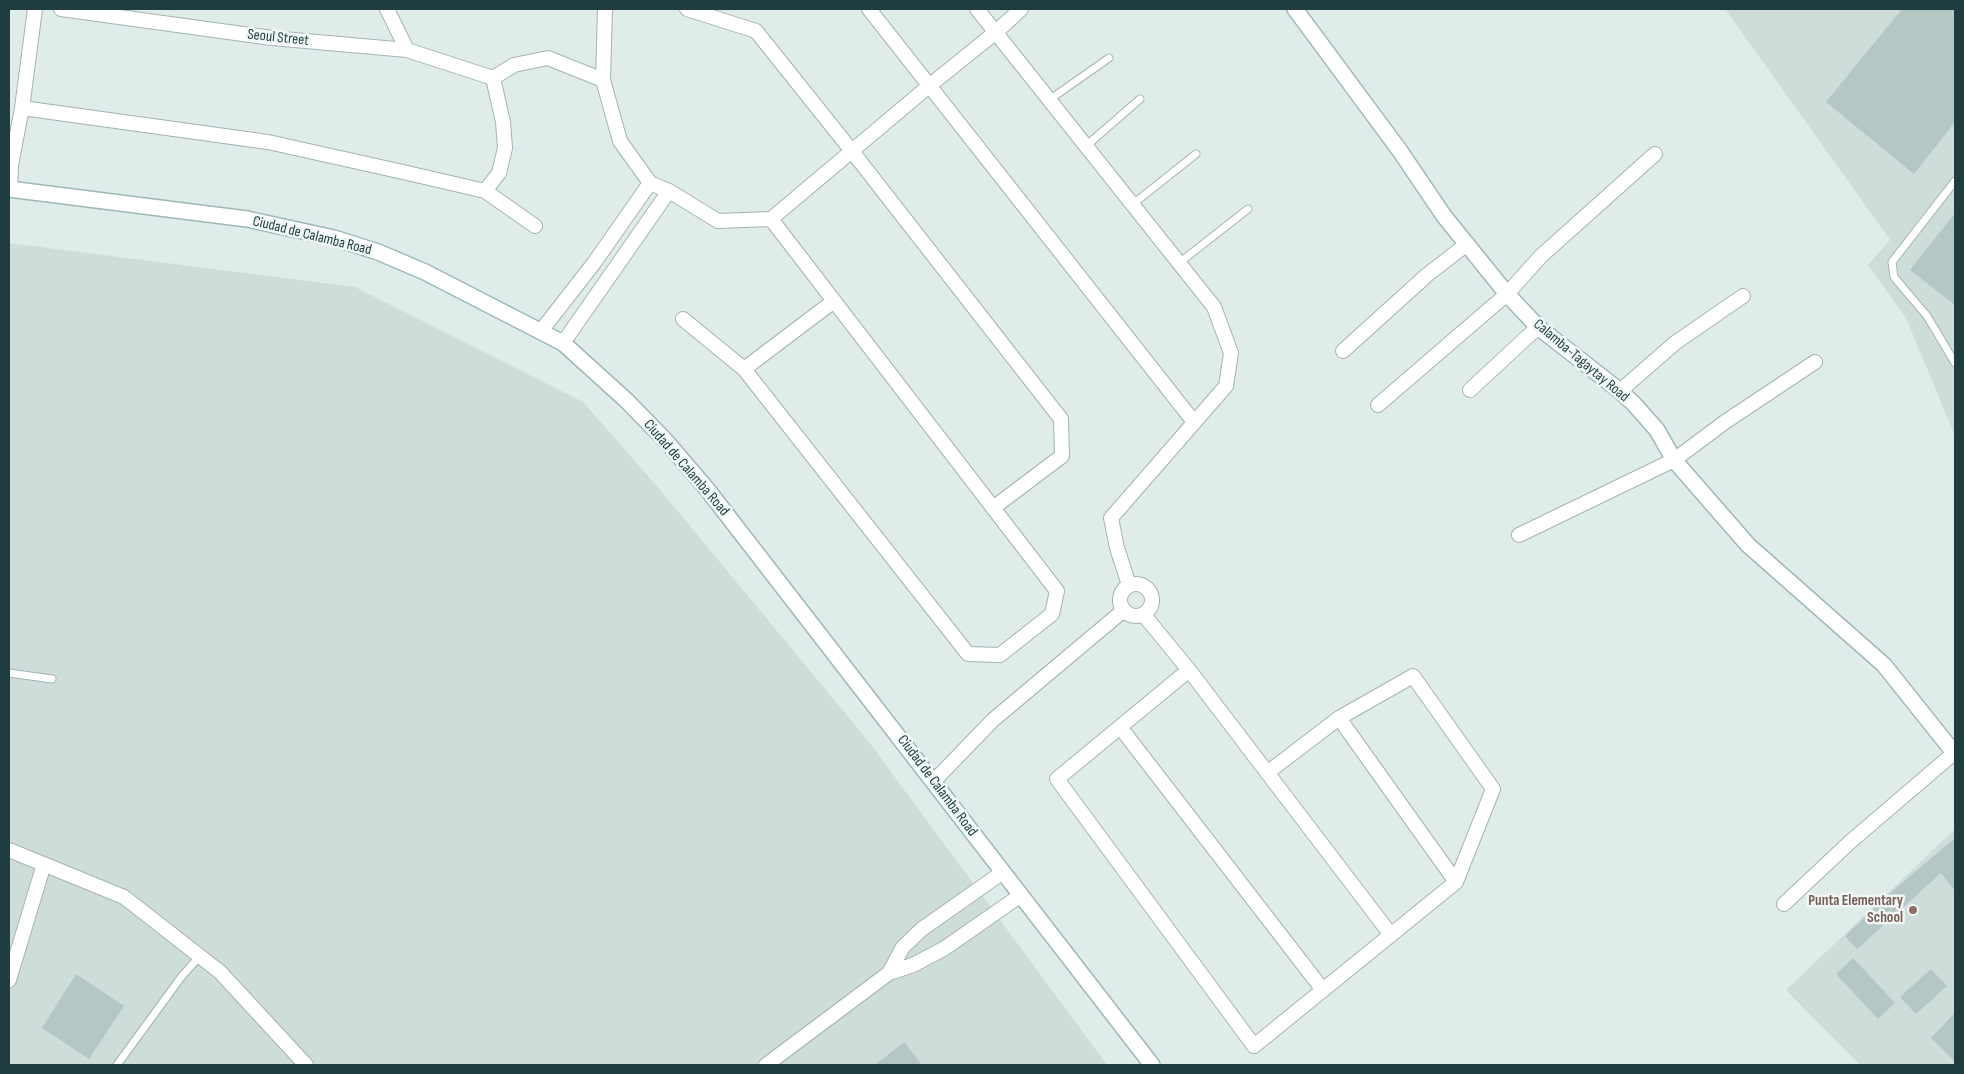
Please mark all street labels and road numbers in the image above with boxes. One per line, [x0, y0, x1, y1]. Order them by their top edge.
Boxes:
street label: Seoul Street [246, 26, 310, 50]
street label: Ciudad de Calamba Road [251, 213, 373, 259]
street label: Calamba-Tagaytay Road [1529, 316, 1633, 406]
street label: Ciudad de Calamba Road [639, 416, 733, 520]
street label: Ciudad de Calamba Road [893, 732, 981, 840]

